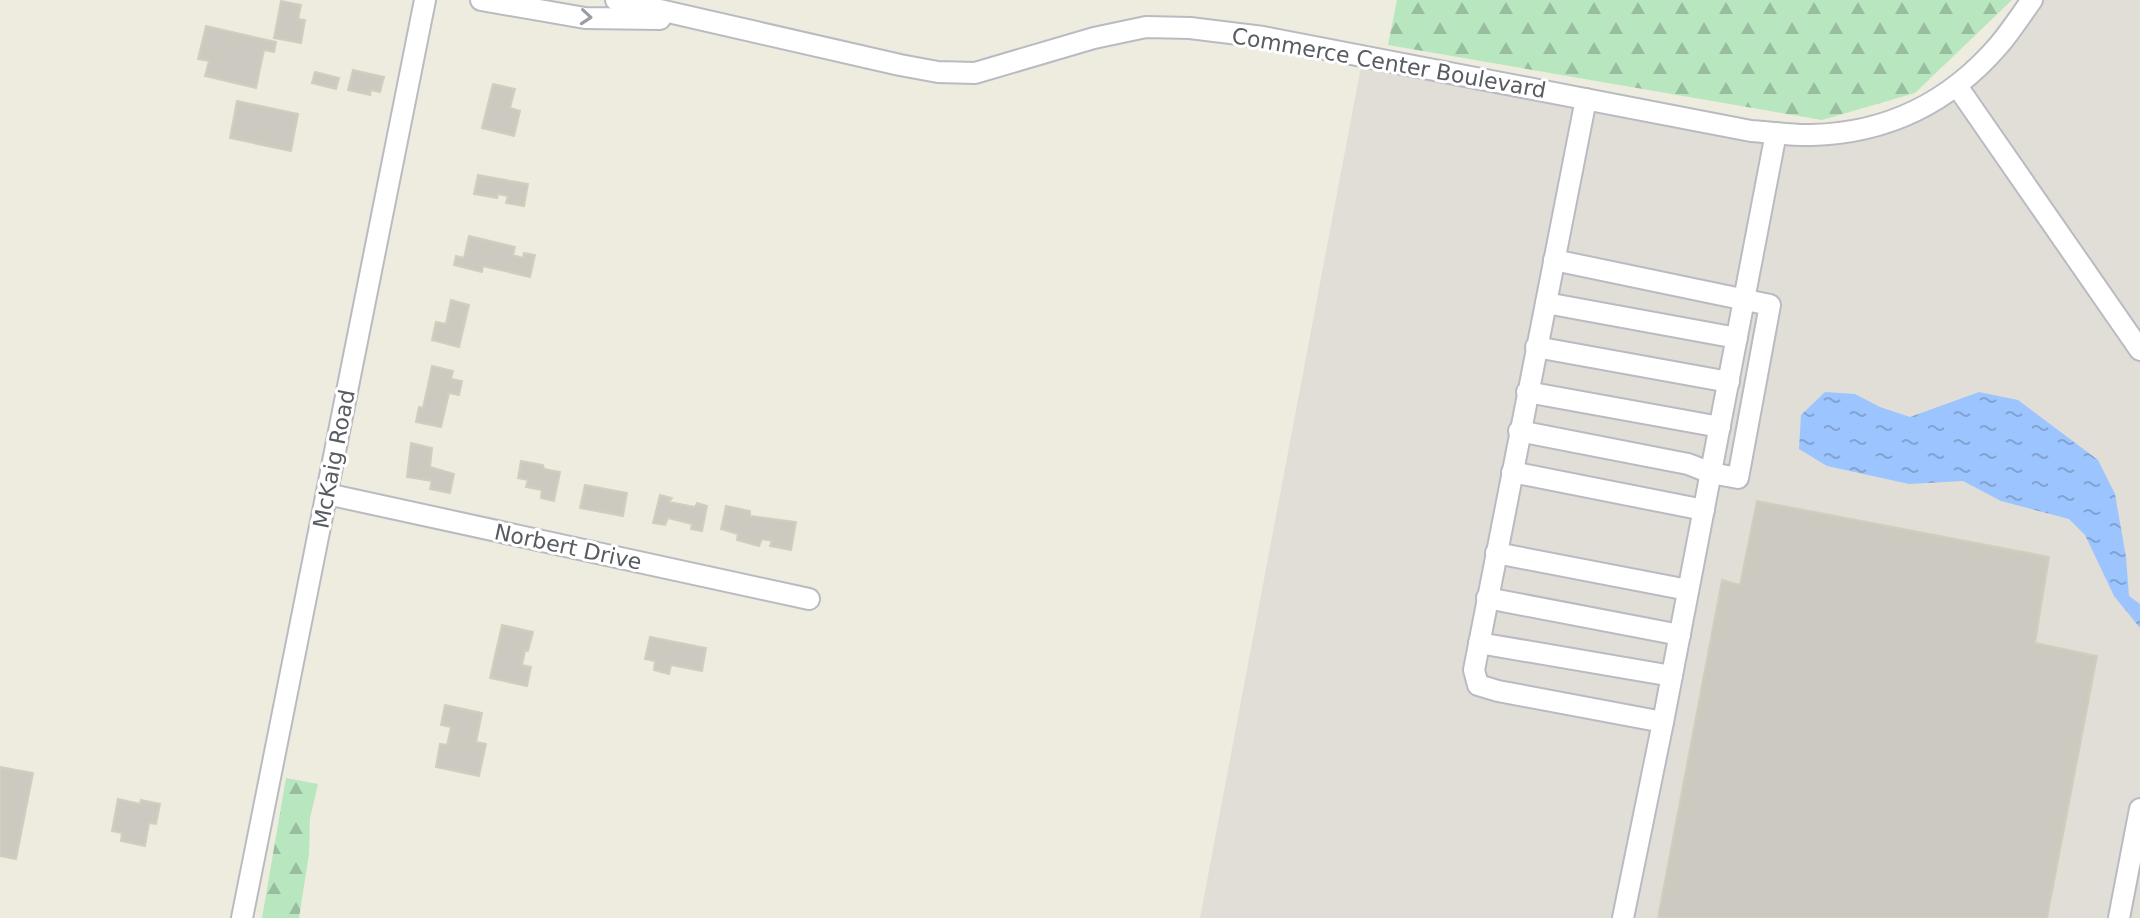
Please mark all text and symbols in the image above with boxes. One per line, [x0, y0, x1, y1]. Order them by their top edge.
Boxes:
one-way arrow [580, 8, 593, 25]
street label: Commerce Center Boulevard [1230, 23, 1548, 103]
street label: McKaig Road [308, 387, 360, 531]
street label: Norbert Drive [492, 519, 644, 575]

